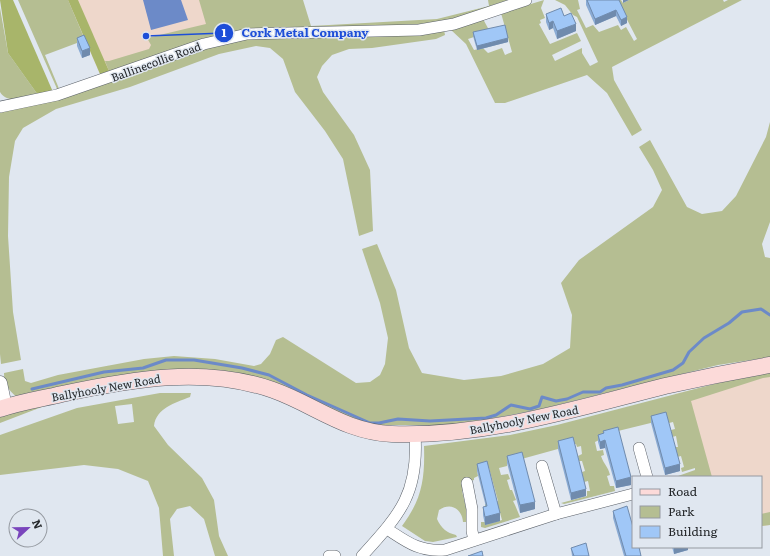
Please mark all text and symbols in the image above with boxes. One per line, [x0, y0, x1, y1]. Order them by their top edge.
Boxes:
callout: Cork Metal Company [214, 21, 377, 45]
text: 1 [222, 23, 227, 41]
text: Cork Metal Company [241, 23, 369, 41]
street label: Ballinecollie Road [109, 37, 203, 85]
street label: Ballyhooly New Road [50, 369, 162, 404]
street label: Ballyhooly New Road [468, 401, 580, 437]
legend [632, 476, 762, 548]
text: Road [668, 482, 698, 500]
text: Park [668, 502, 695, 520]
north arrow [8, 508, 48, 548]
text: N [29, 517, 47, 531]
text: Building [668, 522, 718, 540]

